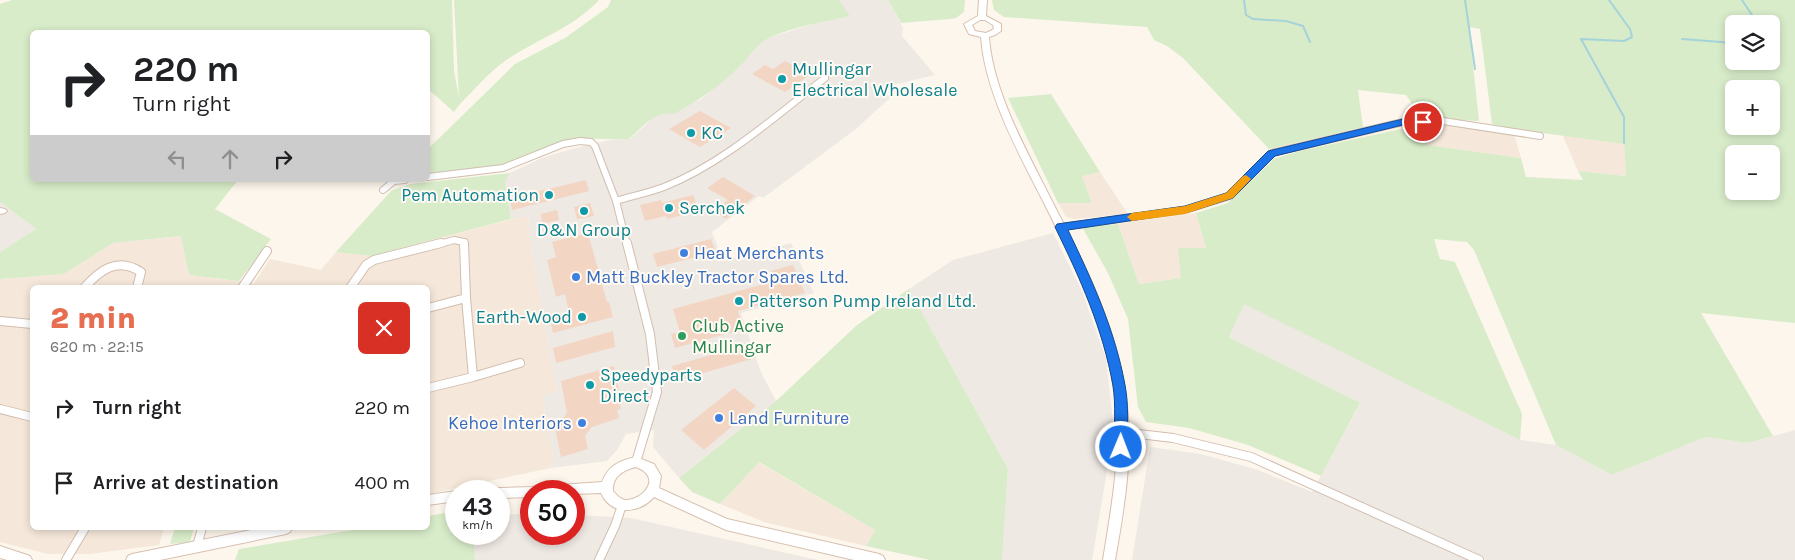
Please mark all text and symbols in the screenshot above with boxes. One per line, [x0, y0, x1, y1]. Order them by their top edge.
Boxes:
map controls [1725, 15, 1780, 200]
button: layers [1725, 15, 1780, 70]
text: 220 m [133, 49, 240, 90]
icon: right [50, 50, 115, 115]
place label: Mullingar Electrical Wholesale [792, 58, 958, 101]
marker: Mullingar Electrical Wholesale [776, 73, 788, 85]
button: + [1725, 80, 1780, 135]
text: Turn right [133, 91, 231, 117]
pin [1402, 101, 1444, 143]
icon: arrive [1409, 108, 1437, 136]
place label: KC [701, 122, 723, 144]
marker: KC [685, 127, 697, 139]
icon: left [163, 145, 191, 173]
icon: ahead [216, 145, 244, 173]
icon: right [269, 145, 297, 173]
button: − [1725, 145, 1780, 200]
place label: Pem Automation [401, 184, 539, 206]
marker: Pem Automation [543, 189, 555, 201]
place label: Serchek [679, 197, 745, 219]
marker: Serchek [663, 202, 675, 214]
marker: D&N Group [578, 205, 590, 217]
place label: D&N Group [537, 219, 631, 241]
place label: Heat Merchants [694, 242, 824, 264]
marker: Heat Merchants [678, 247, 690, 259]
place label: Matt Buckley Tractor Spares Ltd. [586, 266, 848, 288]
marker: Matt Buckley Tractor Spares Ltd. [570, 271, 582, 283]
place label: Patterson Pump Ireland Ltd. [749, 290, 976, 312]
marker: Patterson Pump Ireland Ltd. [733, 295, 745, 307]
text: 2 min [50, 300, 136, 336]
button: close [358, 302, 410, 354]
place label: Earth-Wood [476, 306, 572, 328]
marker: Earth-Wood [576, 311, 588, 323]
place label: Club Active Mullingar [692, 315, 784, 358]
marker: Club Active Mullingar [676, 330, 688, 342]
text: 620 m · 22:15 [50, 337, 144, 356]
place label: Speedyparts Direct [600, 364, 702, 407]
marker: Speedyparts Direct [584, 379, 596, 391]
icon: right [50, 394, 78, 422]
text: Turn right [93, 397, 182, 419]
text: 220 m [354, 397, 410, 419]
place label: Land Furniture [729, 407, 849, 429]
place label: Kehoe Interiors [448, 412, 572, 434]
marker: Land Furniture [713, 412, 725, 424]
marker: Kehoe Interiors [576, 417, 588, 429]
position arrow [1094, 420, 1146, 472]
icon: arrive [50, 469, 78, 497]
text: Arrive at destination [93, 472, 279, 494]
text: 400 m [355, 472, 410, 494]
speed limit sign: 50 [520, 480, 585, 545]
text: 43 [462, 492, 493, 521]
text: km/h [462, 518, 493, 532]

